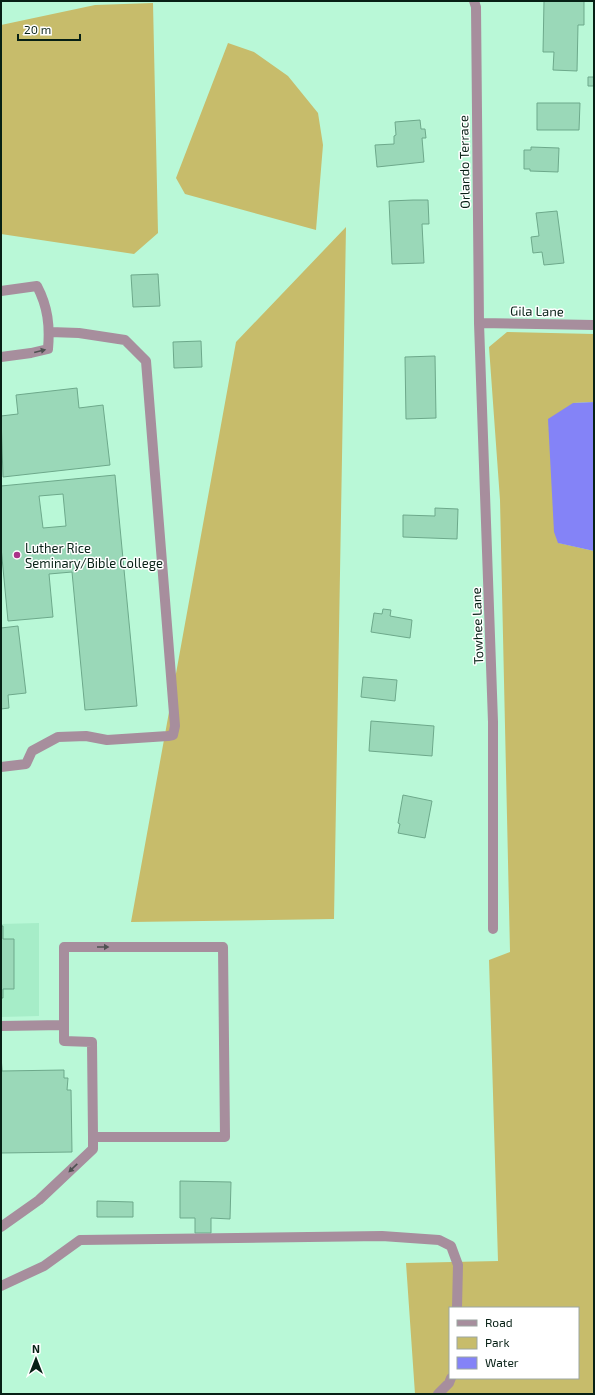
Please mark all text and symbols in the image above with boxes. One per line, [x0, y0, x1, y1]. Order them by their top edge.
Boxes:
scale bar [18, 16, 80, 42]
text: 20 m [24, 22, 51, 36]
street label: Orlando Terrace [455, 115, 473, 209]
street label: Gila Lane [510, 303, 564, 319]
one-way arrow [33, 348, 46, 354]
place label: Luther Rice Seminary/Bible College [25, 540, 163, 571]
marker: Luther Rice Seminary/Bible College [12, 550, 22, 560]
street label: Towhee Lane [468, 587, 486, 665]
one-way arrow [97, 944, 110, 950]
one-way arrow [68, 1163, 78, 1173]
legend [449, 1307, 579, 1379]
text: Road [485, 1315, 513, 1329]
text: Park [485, 1335, 510, 1349]
north arrow [16, 1339, 56, 1379]
text: N [32, 1342, 40, 1355]
text: Water [485, 1355, 519, 1369]

